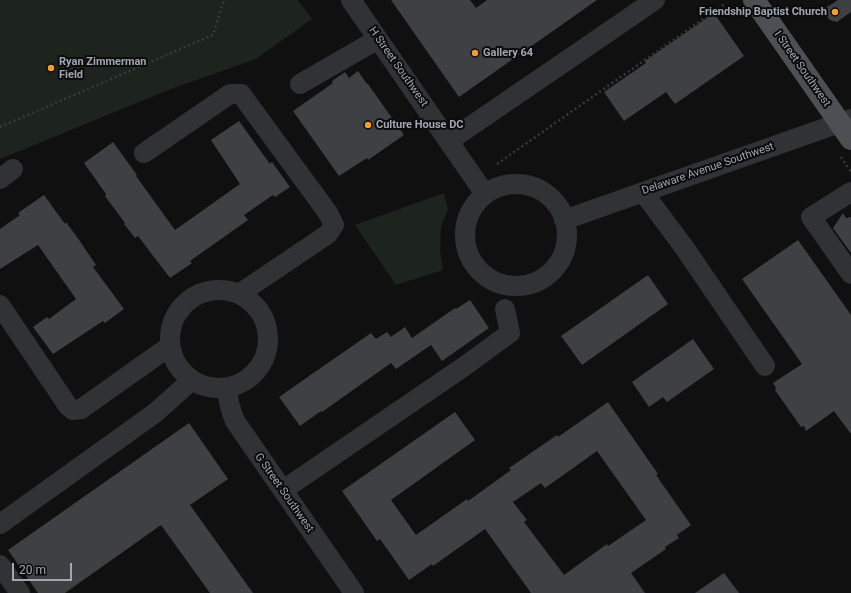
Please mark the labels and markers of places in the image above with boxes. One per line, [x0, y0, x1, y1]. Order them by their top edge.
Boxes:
place label: Friendship Baptist Church [699, 5, 827, 19]
marker: Friendship Baptist Church [830, 7, 840, 17]
place label: Gallery 64 [483, 46, 533, 60]
marker: Gallery 64 [470, 48, 480, 58]
place label: Ryan Zimmerman Field [59, 55, 146, 81]
marker: Ryan Zimmerman Field [46, 63, 56, 73]
place label: Culture House DC [376, 118, 464, 132]
marker: Culture House DC [363, 120, 373, 130]

